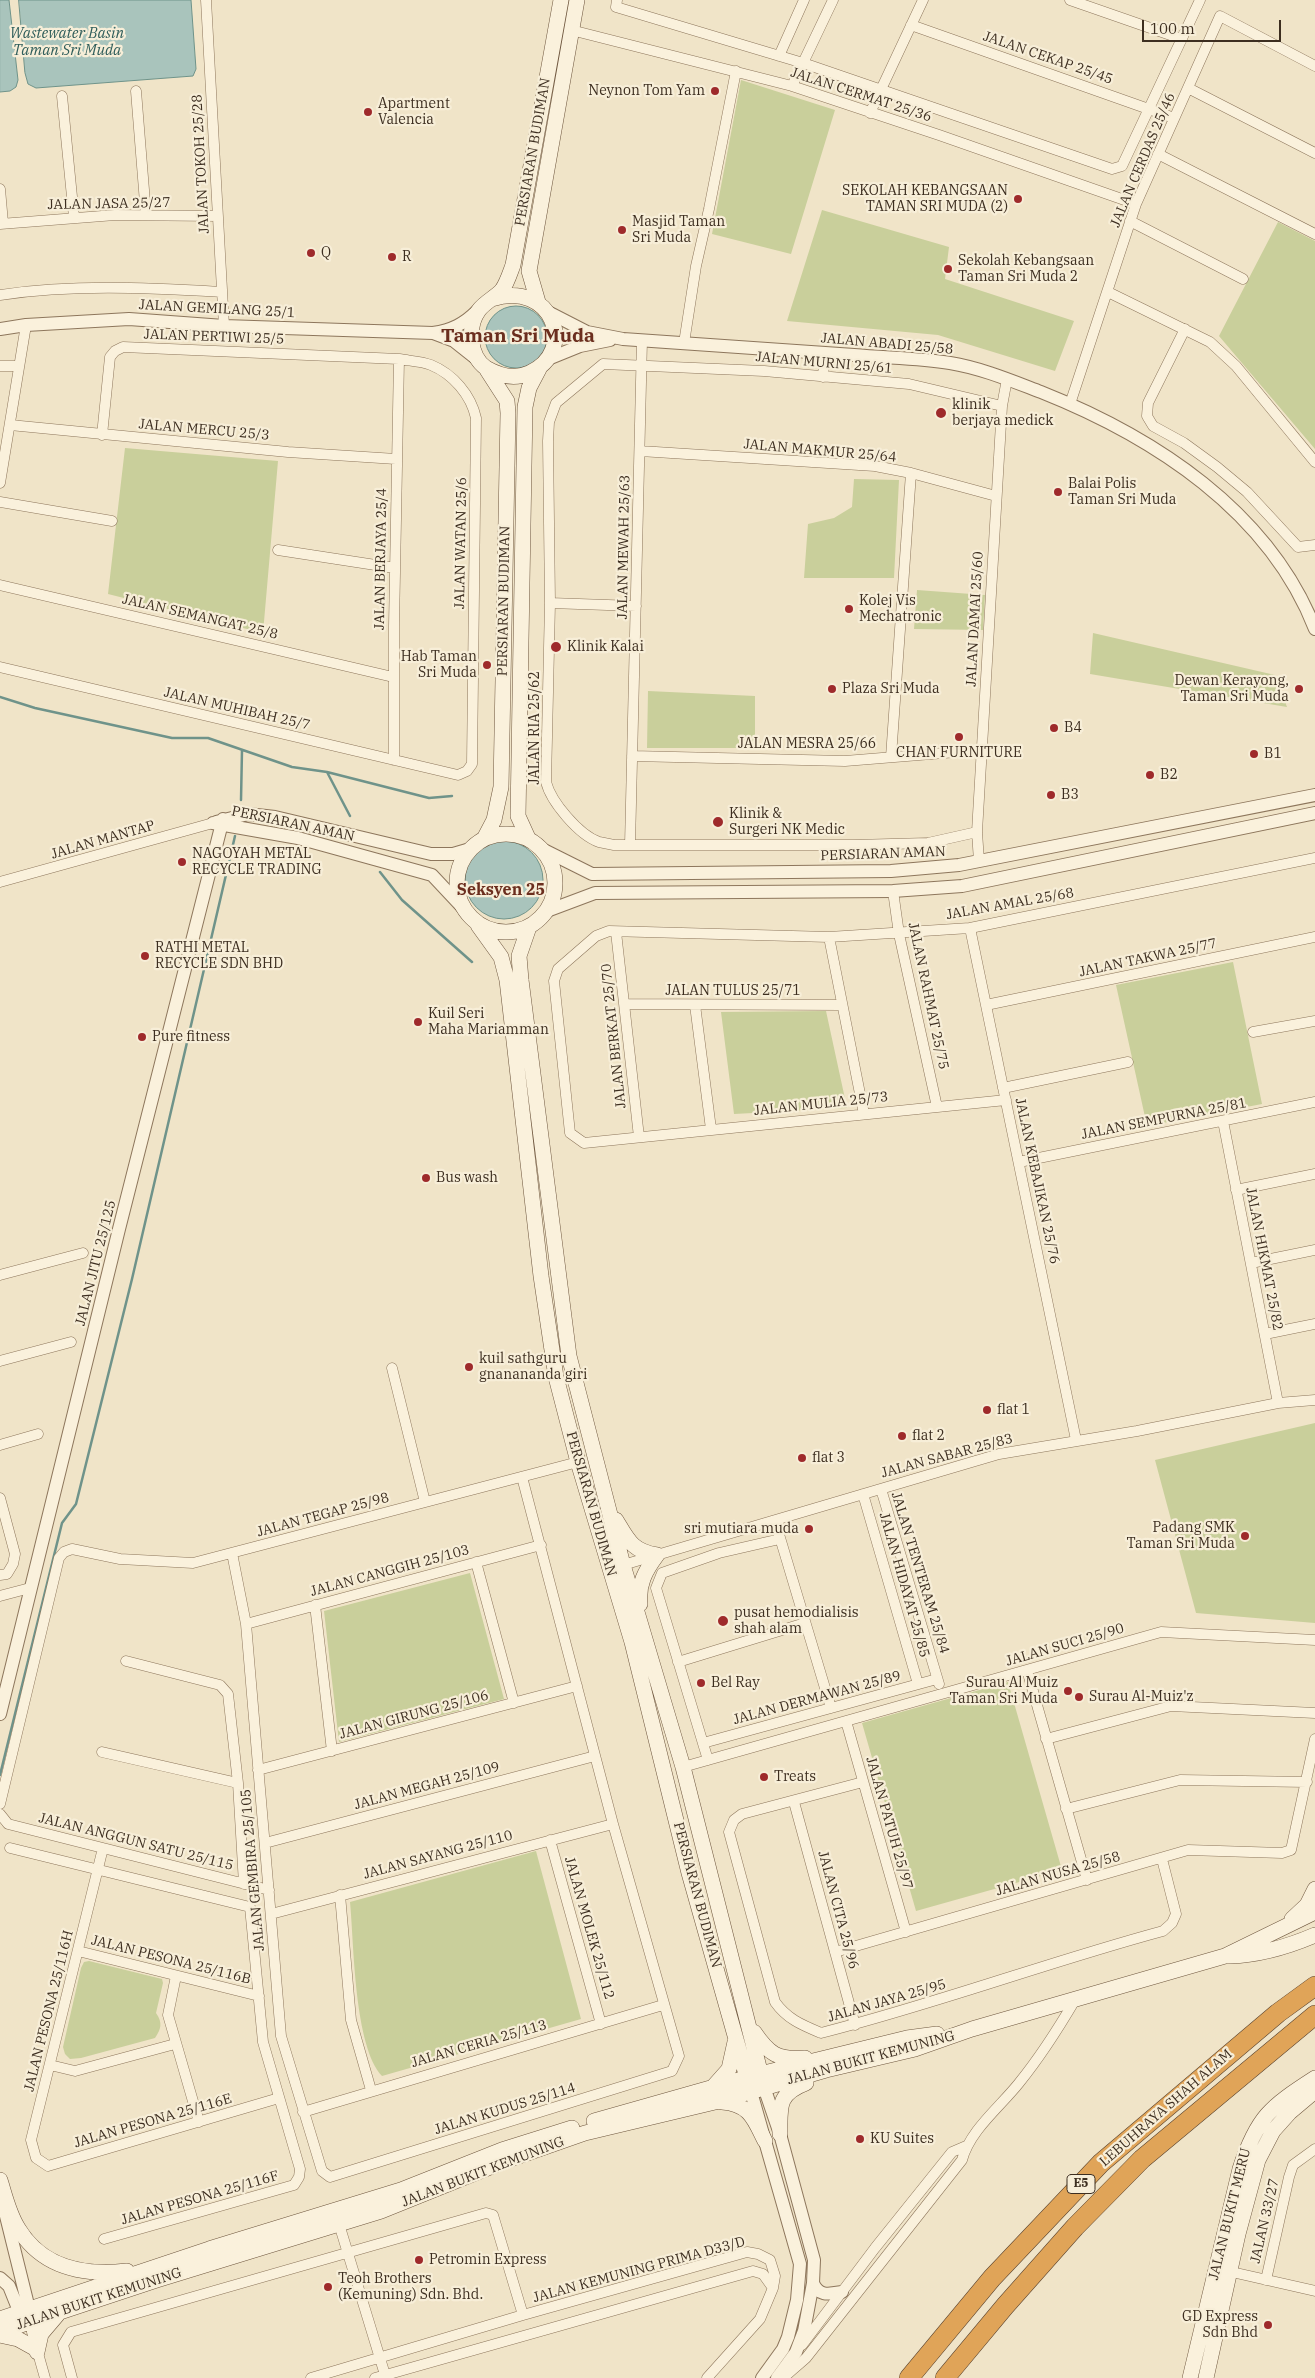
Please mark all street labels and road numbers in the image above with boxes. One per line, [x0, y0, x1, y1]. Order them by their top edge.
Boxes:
street label: JALAN CEKAP 25/45 [981, 28, 1115, 88]
street label: JALAN CERMAT 25/36 [788, 64, 934, 126]
street label: PERSIARAN BUDIMAN [512, 77, 554, 227]
street label: JALAN CERDAS 25/46 [1107, 90, 1179, 230]
street label: JALAN TOKOH 25/28 [189, 94, 213, 234]
street label: JALAN JASA 25/27 [47, 195, 171, 213]
street label: JALAN GEMILANG 25/1 [138, 297, 296, 321]
street label: JALAN PERTIWI 25/5 [143, 326, 285, 348]
street label: JALAN ABADI 25/58 [820, 330, 954, 358]
street label: JALAN MURNI 25/61 [755, 349, 893, 377]
street label: JALAN MERCU 25/3 [138, 416, 270, 444]
street label: JALAN MAKMUR 25/64 [743, 436, 897, 466]
street label: JALAN MEWAH 25/63 [614, 475, 634, 619]
street label: JALAN WATAN 25/6 [451, 477, 471, 609]
street label: JALAN BERJAYA 25/4 [371, 488, 391, 630]
street label: PERSIARAN BUDIMAN [494, 526, 514, 676]
street label: JALAN DAMAI 25/60 [963, 551, 987, 687]
street label: JALAN SEMANGAT 25/8 [121, 591, 279, 643]
street label: JALAN RIA 25/62 [527, 671, 543, 785]
street label: JALAN MUHIBAH 25/7 [162, 684, 312, 734]
street label: JALAN MESRA 25/66 [738, 736, 876, 752]
street label: PERSIARAN AMAN [230, 803, 356, 845]
street label: JALAN MANTAP [49, 817, 157, 863]
street label: PERSIARAN AMAN [820, 843, 946, 865]
street label: JALAN AMAL 25/68 [945, 884, 1075, 924]
street label: JALAN RAHMAT 25/75 [904, 921, 952, 1071]
street label: JALAN TAKWA 25/77 [1078, 935, 1218, 981]
street label: JALAN BERKAT 25/70 [598, 963, 630, 1109]
street label: JALAN TULUS 25/71 [665, 983, 801, 999]
street label: JALAN MULIA 25/73 [753, 1089, 889, 1119]
street label: JALAN SEMPURNA 25/81 [1080, 1095, 1248, 1143]
street label: JALAN KEBAJIKAN 25/76 [1011, 1096, 1063, 1266]
street label: JALAN HIKMAT 25/82 [1242, 1186, 1286, 1332]
street label: JALAN JITU 25/125 [72, 1198, 120, 1328]
street label: PERSIARAN BUDIMAN [562, 1429, 620, 1579]
street label: JALAN SABAR 25/83 [879, 1430, 1015, 1482]
street label: JALAN TEGAP 25/98 [255, 1489, 391, 1541]
street label: JALAN TENTERAM 25/84 [887, 1490, 953, 1656]
street label: JALAN HIDAYAT 25/85 [875, 1511, 933, 1659]
street label: JALAN CANGGIH 25/103 [309, 1542, 471, 1600]
street label: JALAN SUCI 25/90 [1004, 1620, 1126, 1670]
street label: JALAN DERMAWAN 25/89 [731, 1668, 903, 1728]
street label: JALAN GIRUNG 25/106 [338, 1687, 490, 1743]
street label: JALAN PATUH 25/97 [862, 1755, 916, 1891]
street label: JALAN MEGAH 25/109 [352, 1758, 502, 1814]
street label: JALAN GEMBIRA 25/105 [238, 1788, 268, 1952]
street label: JALAN ANGGUN SATU 25/115 [37, 1810, 235, 1874]
street label: PERSIARAN BUDIMAN [669, 1820, 725, 1970]
street label: JALAN SAYANG 25/110 [362, 1827, 514, 1883]
street label: JALAN NUSA 25/58 [994, 1848, 1122, 1900]
street label: JALAN CITA 25/96 [814, 1849, 862, 1971]
street label: JALAN MOLEK 25/112 [561, 1855, 617, 2001]
street label: JALAN PESONA 25/116H [21, 1929, 77, 2093]
street label: JALAN PESONA 25/116B [89, 1932, 253, 1988]
street label: JALAN JAYA 25/95 [826, 1976, 948, 2026]
street label: JALAN CERIA 25/113 [409, 2017, 549, 2071]
street label: JALAN BUKIT KEMUNING [785, 2028, 957, 2088]
street label: LEBUHRAYA SHAH ALAM [1096, 2046, 1236, 2170]
street label: JALAN KUDUS 25/114 [432, 2080, 578, 2138]
street label: JALAN PESONA 25/116E [72, 2090, 234, 2152]
street label: JALAN BUKIT KEMUNING [399, 2133, 567, 2211]
street label: JALAN BUKIT MERU [1205, 2146, 1255, 2282]
street label: JALAN PESONA 25/116F [119, 2167, 281, 2229]
road number: E5 [1067, 2174, 1095, 2194]
street label: JALAN 33/27 [1247, 2177, 1283, 2265]
street label: JALAN KEMUNING PRIMA D33/D [531, 2234, 747, 2306]
street label: JALAN BUKIT KEMUNING [14, 2264, 184, 2334]

